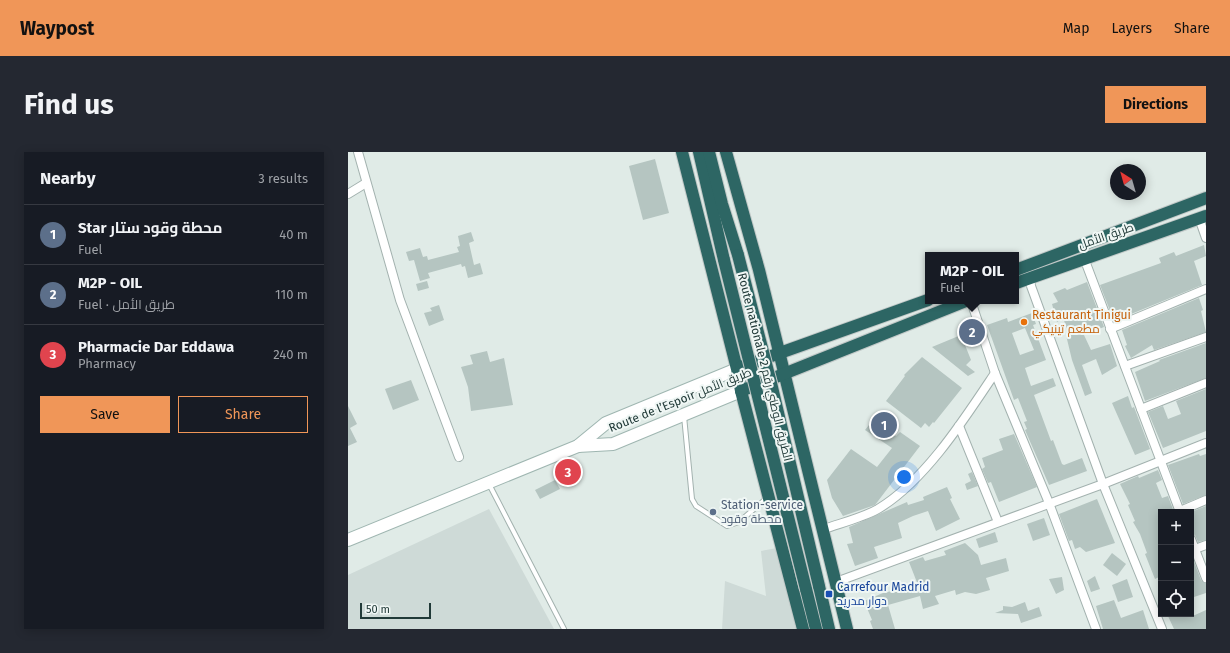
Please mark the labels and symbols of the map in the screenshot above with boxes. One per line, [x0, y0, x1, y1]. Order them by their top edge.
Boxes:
north arrow [1110, 164, 1146, 200]
street label: طريق الأمل [1076, 220, 1136, 252]
street label: Route nationale الطريق الوطني رقم 2 [732, 271, 795, 463]
place label: Restaurant Tinigui مطعم تينيكي [1032, 308, 1131, 339]
pin: 2 [959, 317, 985, 347]
marker: Restaurant Tinigui مطعم تينيكي [1019, 317, 1029, 327]
street label: Route de l’Espoir طريق الأمل [607, 365, 754, 435]
pin: 1 [871, 410, 897, 440]
pin: 3 [555, 457, 581, 487]
your location [894, 467, 914, 487]
place label: Station-service محطة وقود [721, 498, 803, 526]
marker: Station-service محطة وقود [708, 507, 718, 517]
place label: Carrefour Madrid دوار مدريد [837, 580, 930, 608]
marker: Carrefour Madrid دوار مدريد [824, 589, 834, 599]
scale bar [360, 601, 431, 620]

